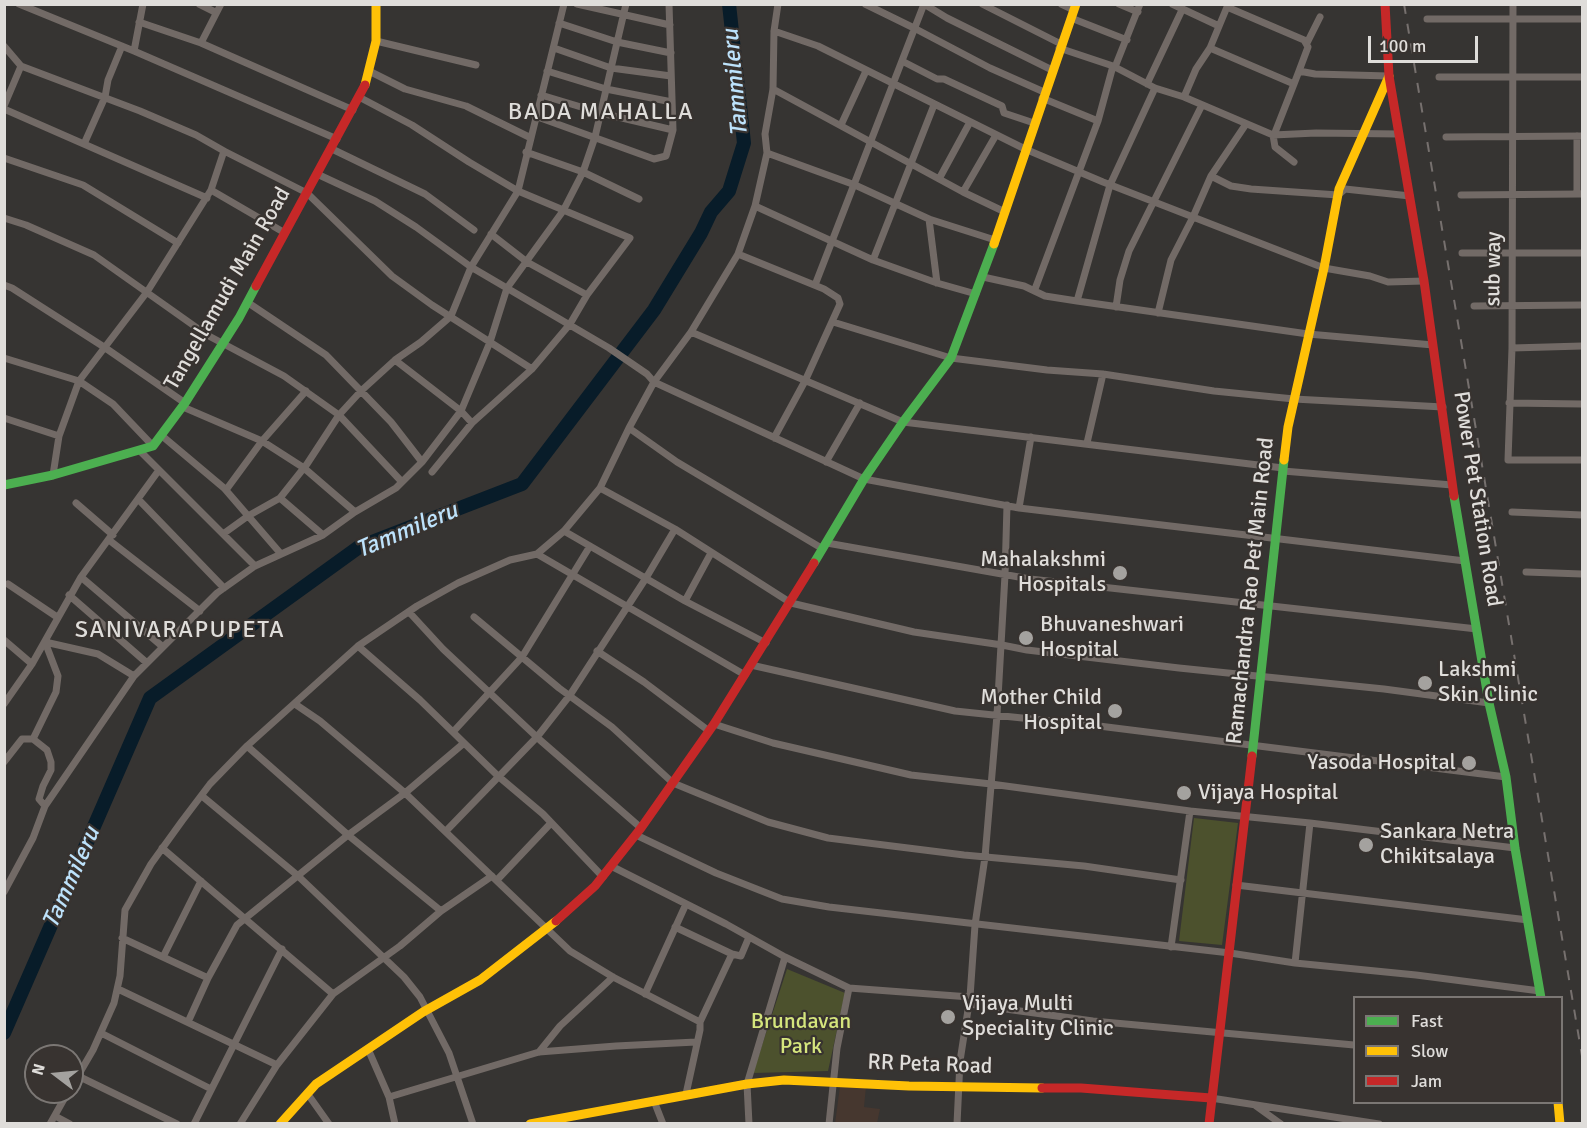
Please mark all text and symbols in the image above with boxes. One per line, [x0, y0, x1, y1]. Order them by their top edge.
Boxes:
scale bar [1371, 24, 1480, 62]
water label: Tammileru [717, 28, 755, 138]
text: 100 m [1379, 35, 1426, 57]
district label: BADA MAHALLA [508, 99, 694, 127]
street label: Tangellamudi Main Road [159, 183, 297, 395]
street label: sub way [1480, 231, 1508, 307]
street label: Power Pet Station Road [1447, 389, 1507, 609]
street label: Ramachandra Rao Pet Main Road [1222, 436, 1280, 746]
water label: Tammileru [352, 497, 462, 565]
place label: Mahalakshmi Hospitals [980, 547, 1106, 598]
marker: Mahalakshmi Hospitals [1111, 564, 1129, 582]
place label: Bhuvaneshwari Hospital [1040, 612, 1184, 664]
district label: SANIVARAPUPETA [75, 617, 285, 645]
marker: Bhuvaneshwari Hospital [1017, 629, 1035, 647]
place label: Lakshmi Skin Clinic [1438, 657, 1538, 708]
marker: Lakshmi Skin Clinic [1416, 674, 1434, 692]
place label: Mother Child Hospital [980, 685, 1102, 736]
marker: Mother Child Hospital [1106, 702, 1124, 720]
place label: Yasoda Hospital [1307, 750, 1456, 776]
marker: Yasoda Hospital [1460, 754, 1478, 772]
place label: Vijaya Hospital [1198, 780, 1338, 806]
marker: Vijaya Hospital [1175, 784, 1193, 802]
place label: Sankara Netra Chikitsalaya [1380, 819, 1514, 870]
water label: Tammileru [37, 823, 107, 933]
marker: Sankara Netra Chikitsalaya [1357, 836, 1375, 854]
place label: Vijaya Multi Speciality Clinic [962, 991, 1114, 1042]
legend [1353, 996, 1563, 1104]
marker: Vijaya Multi Speciality Clinic [939, 1008, 957, 1026]
park label: Brundavan Park [751, 1009, 851, 1060]
text: Fast [1411, 1010, 1443, 1032]
text: Slow [1411, 1040, 1448, 1062]
north arrow [24, 1044, 84, 1104]
street label: RR Peta Road [867, 1050, 993, 1080]
text: N [27, 1061, 50, 1078]
text: Jam [1411, 1070, 1442, 1092]

